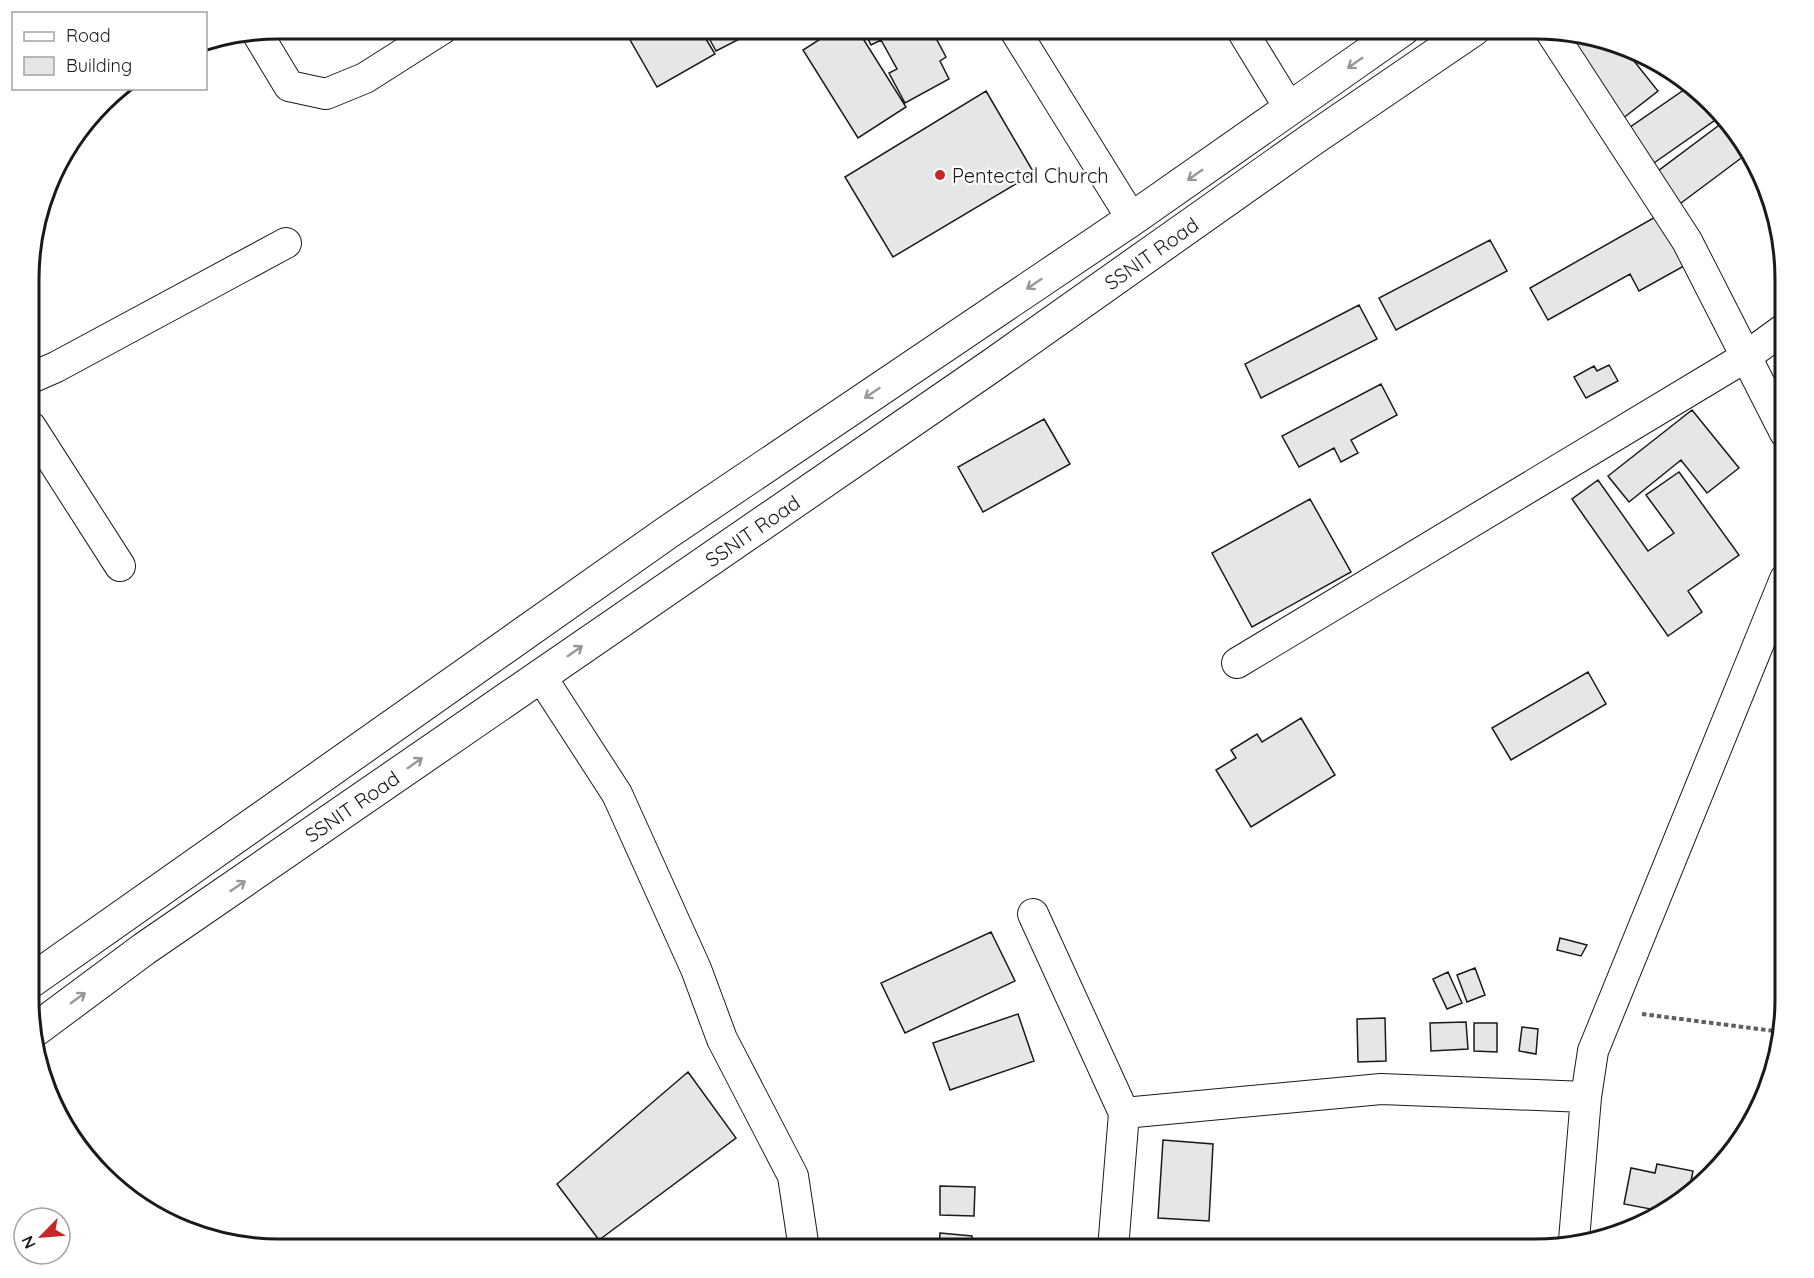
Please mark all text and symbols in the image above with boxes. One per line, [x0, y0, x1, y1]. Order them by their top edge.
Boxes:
legend [12, 12, 207, 90]
text: Road [66, 24, 111, 47]
text: Building [66, 54, 132, 77]
one-way arrow [1347, 57, 1364, 69]
place label: Pentectal Church [952, 163, 1109, 188]
marker: Pentectal Church [933, 168, 947, 182]
one-way arrow [1188, 169, 1204, 181]
street label: SSNIT Road [1099, 211, 1203, 295]
one-way arrow [1026, 279, 1043, 291]
one-way arrow [864, 387, 881, 399]
street label: SSNIT Road [700, 489, 804, 572]
one-way arrow [566, 645, 583, 657]
one-way arrow [407, 757, 423, 769]
street label: SSNIT Road [300, 765, 404, 847]
one-way arrow [229, 880, 245, 892]
one-way arrow [70, 992, 86, 1004]
north arrow [12, 1206, 72, 1266]
text: N [17, 1233, 40, 1252]

